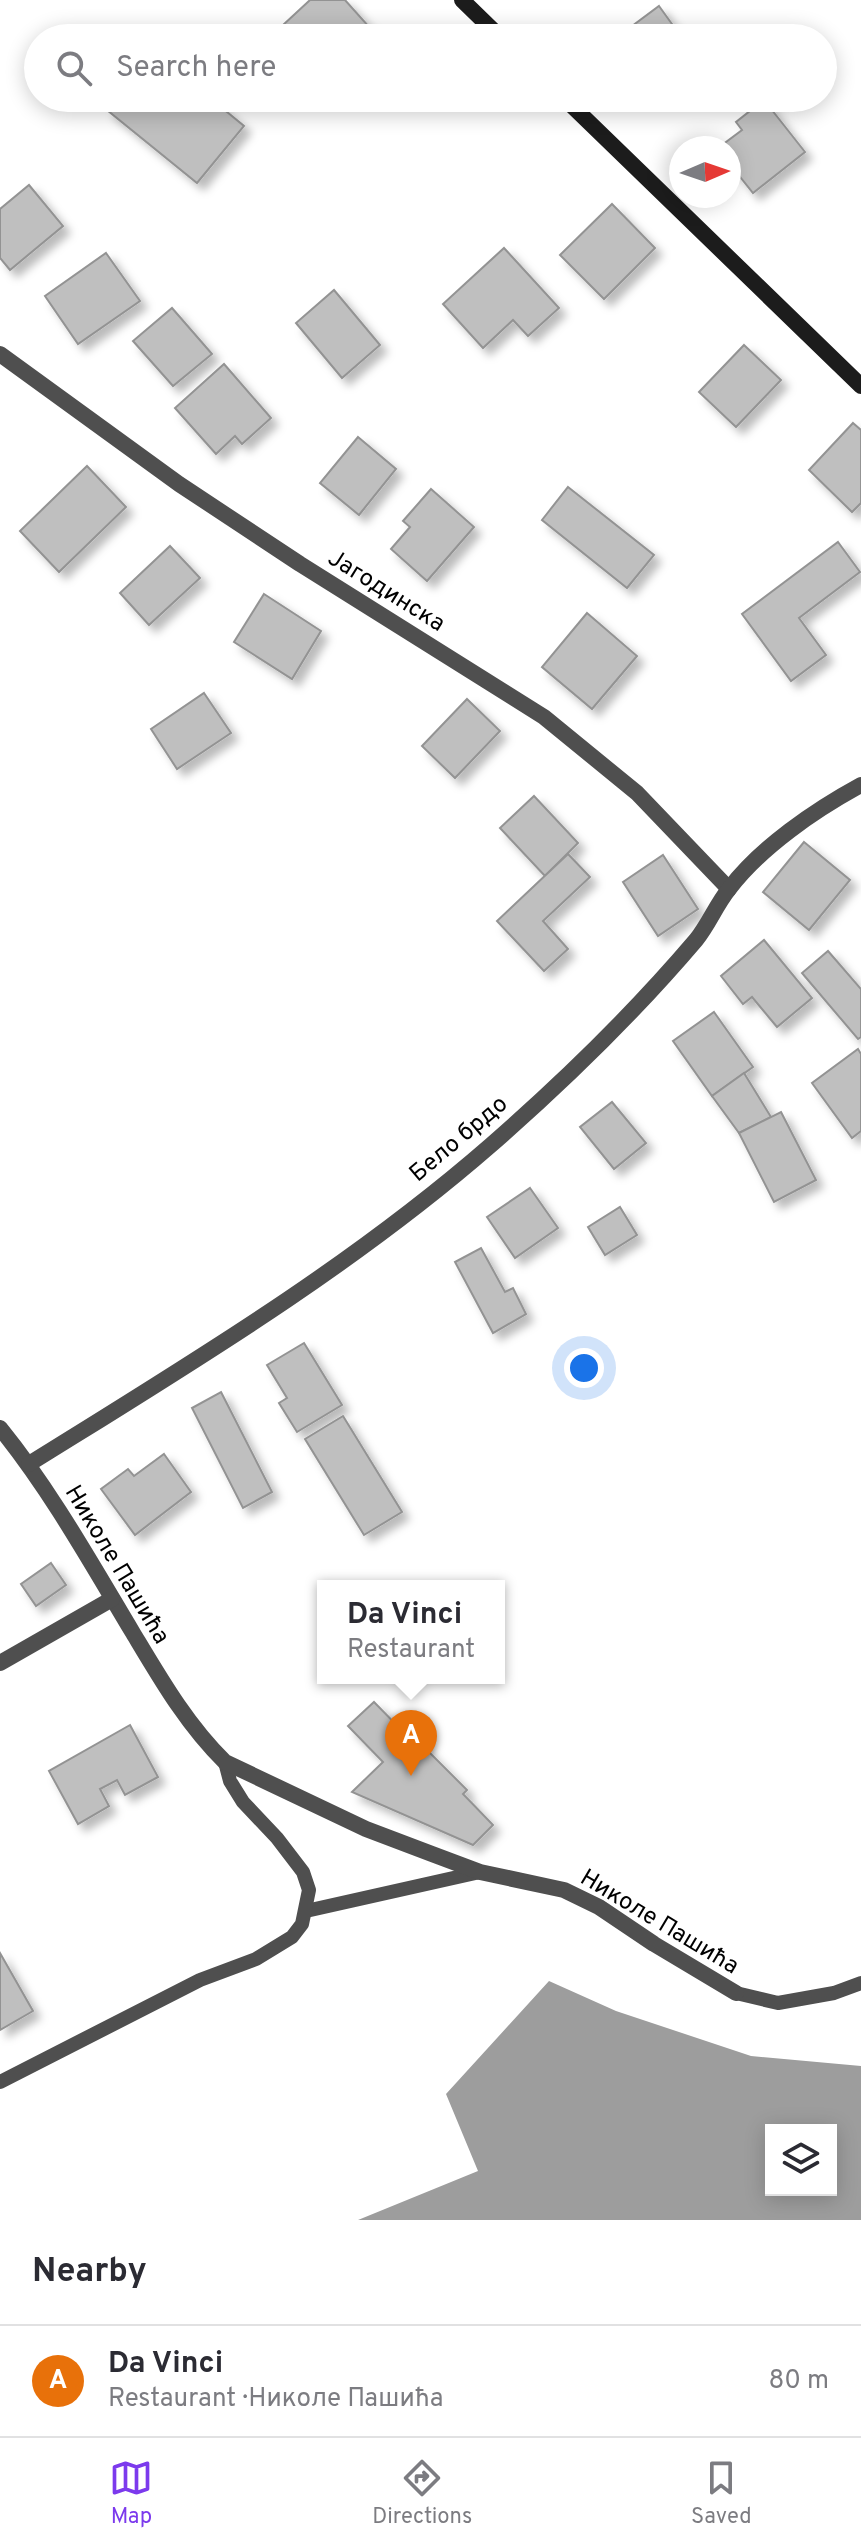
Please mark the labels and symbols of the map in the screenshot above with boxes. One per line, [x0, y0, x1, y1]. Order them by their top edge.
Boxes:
north arrow [669, 136, 741, 208]
street label: Јагодинска [322, 544, 450, 640]
street label: Бело брдо [404, 1090, 515, 1189]
your location [564, 1348, 604, 1388]
street label: Николе Пашића [57, 1480, 176, 1650]
pin: A [385, 1710, 437, 1776]
street label: Николе Пашића [574, 1863, 744, 1982]

